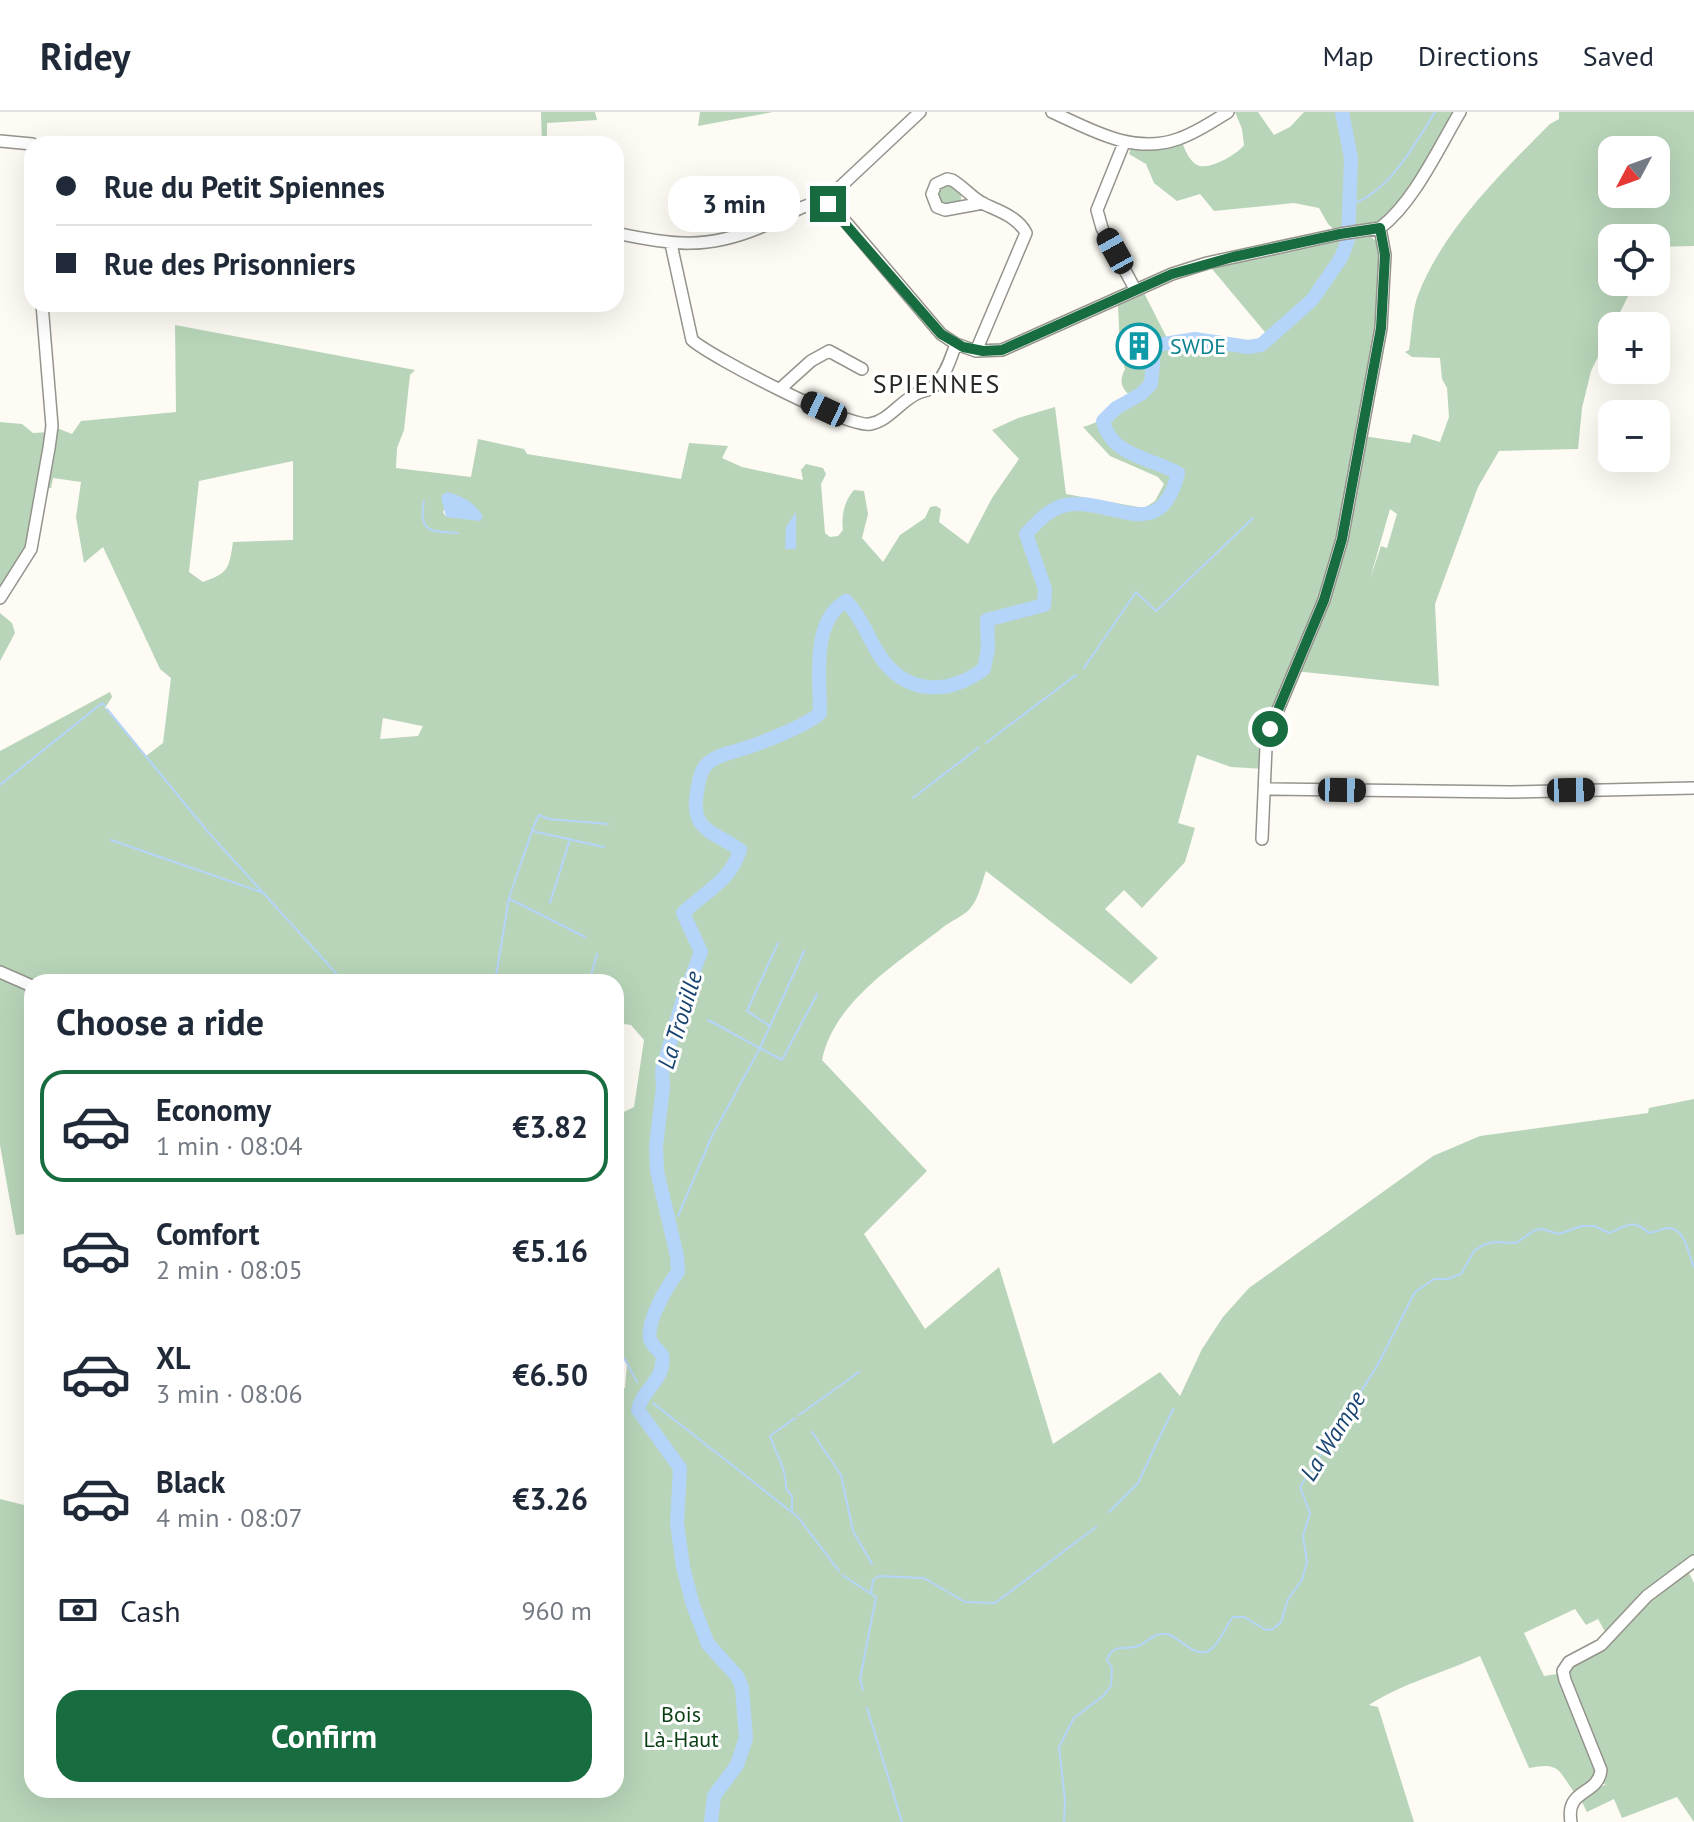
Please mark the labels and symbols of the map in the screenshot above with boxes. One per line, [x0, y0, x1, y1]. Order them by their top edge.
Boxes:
north arrow [1598, 136, 1670, 208]
callout: 3 min [668, 176, 800, 232]
route end [810, 186, 846, 222]
car [1093, 224, 1137, 278]
building icon: SWDE [1115, 322, 1163, 370]
place label: SWDE [1170, 332, 1226, 360]
district label: SPIENNES [873, 367, 1001, 400]
car [797, 388, 851, 430]
route start [1252, 711, 1288, 747]
car [1318, 778, 1366, 802]
car [1547, 778, 1595, 802]
water label: La Trouille [650, 967, 709, 1073]
water label: La Wampe [1293, 1385, 1372, 1486]
park label: Bois Là-Haut [643, 1700, 719, 1753]

